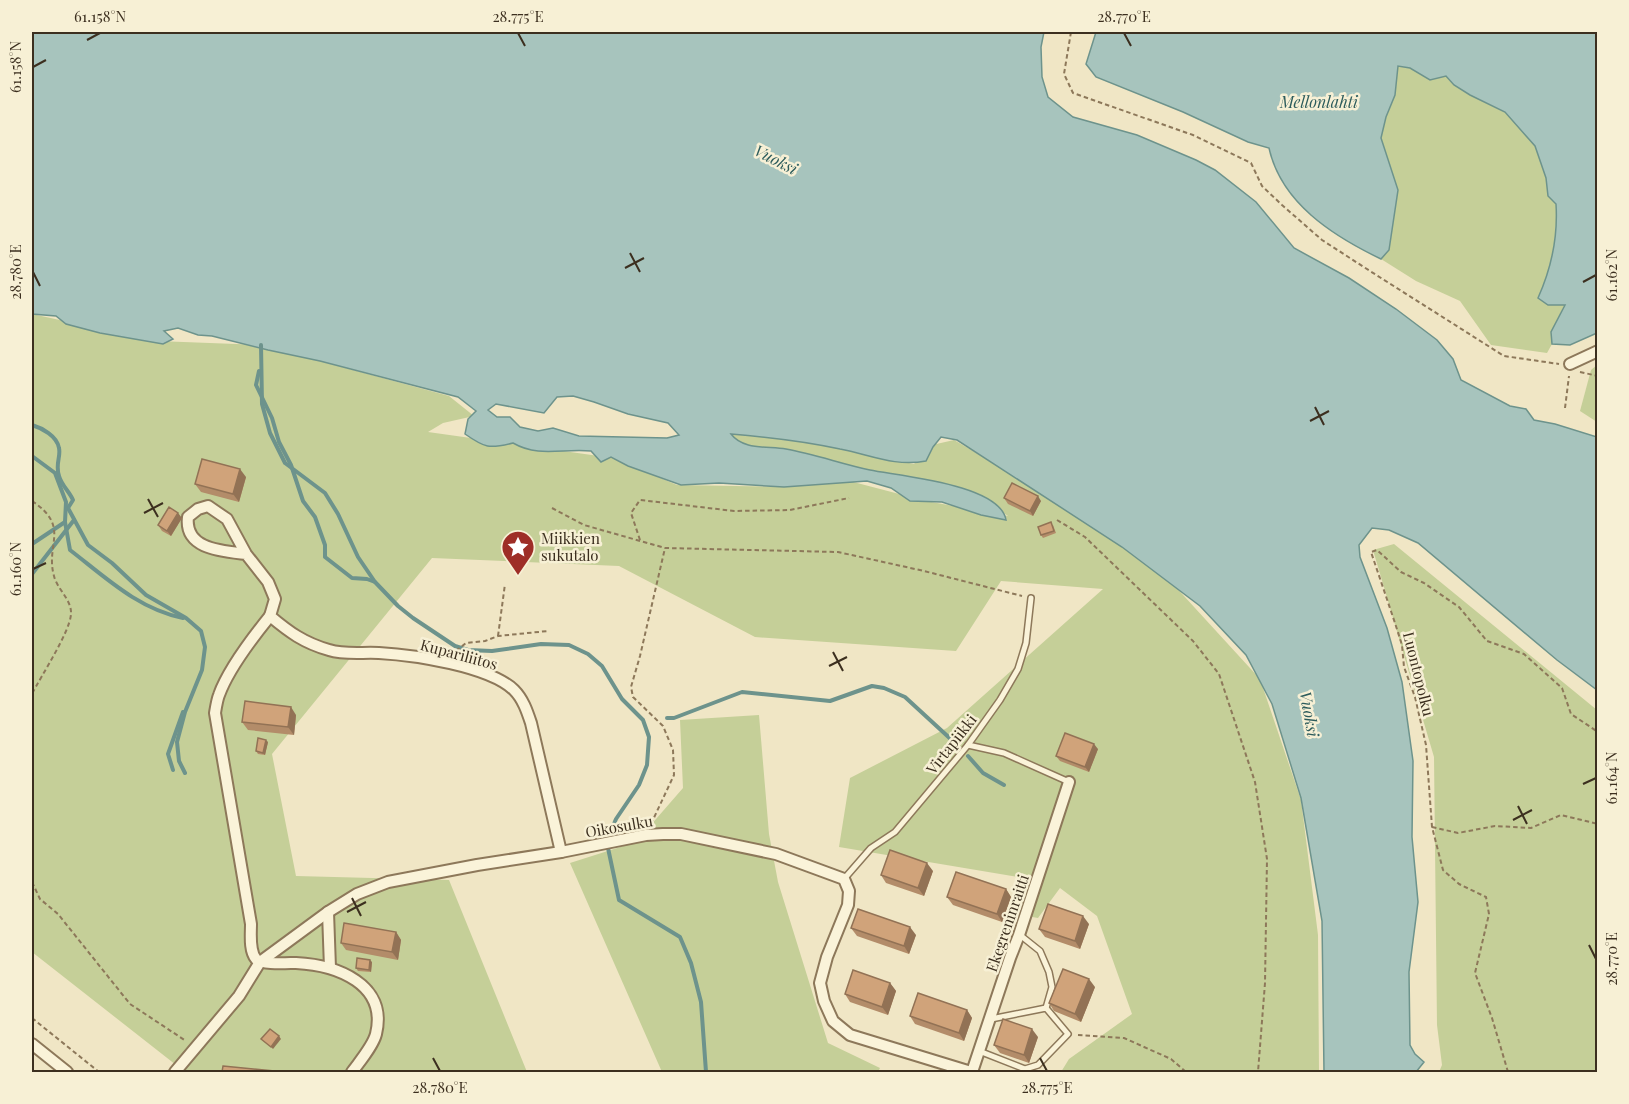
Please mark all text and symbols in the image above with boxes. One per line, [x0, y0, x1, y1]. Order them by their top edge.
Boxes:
text: 61.158°N [74, 6, 126, 26]
text: 28.775°E [492, 6, 544, 26]
text: 28.770°E [1097, 6, 1151, 26]
text: 61.158°N [5, 41, 25, 93]
water label: Mellonlahti [1279, 91, 1359, 112]
water label: Vuoksi [751, 139, 802, 179]
text: 28.780°E [5, 244, 25, 300]
text: 61.162°N [1601, 248, 1621, 301]
place label: Miikkien sukutalo [541, 528, 600, 565]
place icon: Miikkien sukutalo [500, 529, 536, 576]
text: 61.160°N [5, 541, 25, 596]
street label: Luontopolku [1399, 630, 1439, 719]
street label: Kupariliitos [418, 634, 500, 674]
water label: Vuoksi [1296, 690, 1325, 740]
street label: Virtapiikki [921, 709, 981, 779]
text: 61.164°N [1601, 751, 1621, 804]
street label: Oikosulku [584, 810, 655, 842]
street label: Ekegreninraitti [981, 871, 1033, 974]
text: 28.770°E [1601, 932, 1621, 986]
text: 28.780°E [412, 1077, 468, 1097]
text: 28.775°E [1021, 1077, 1073, 1097]

